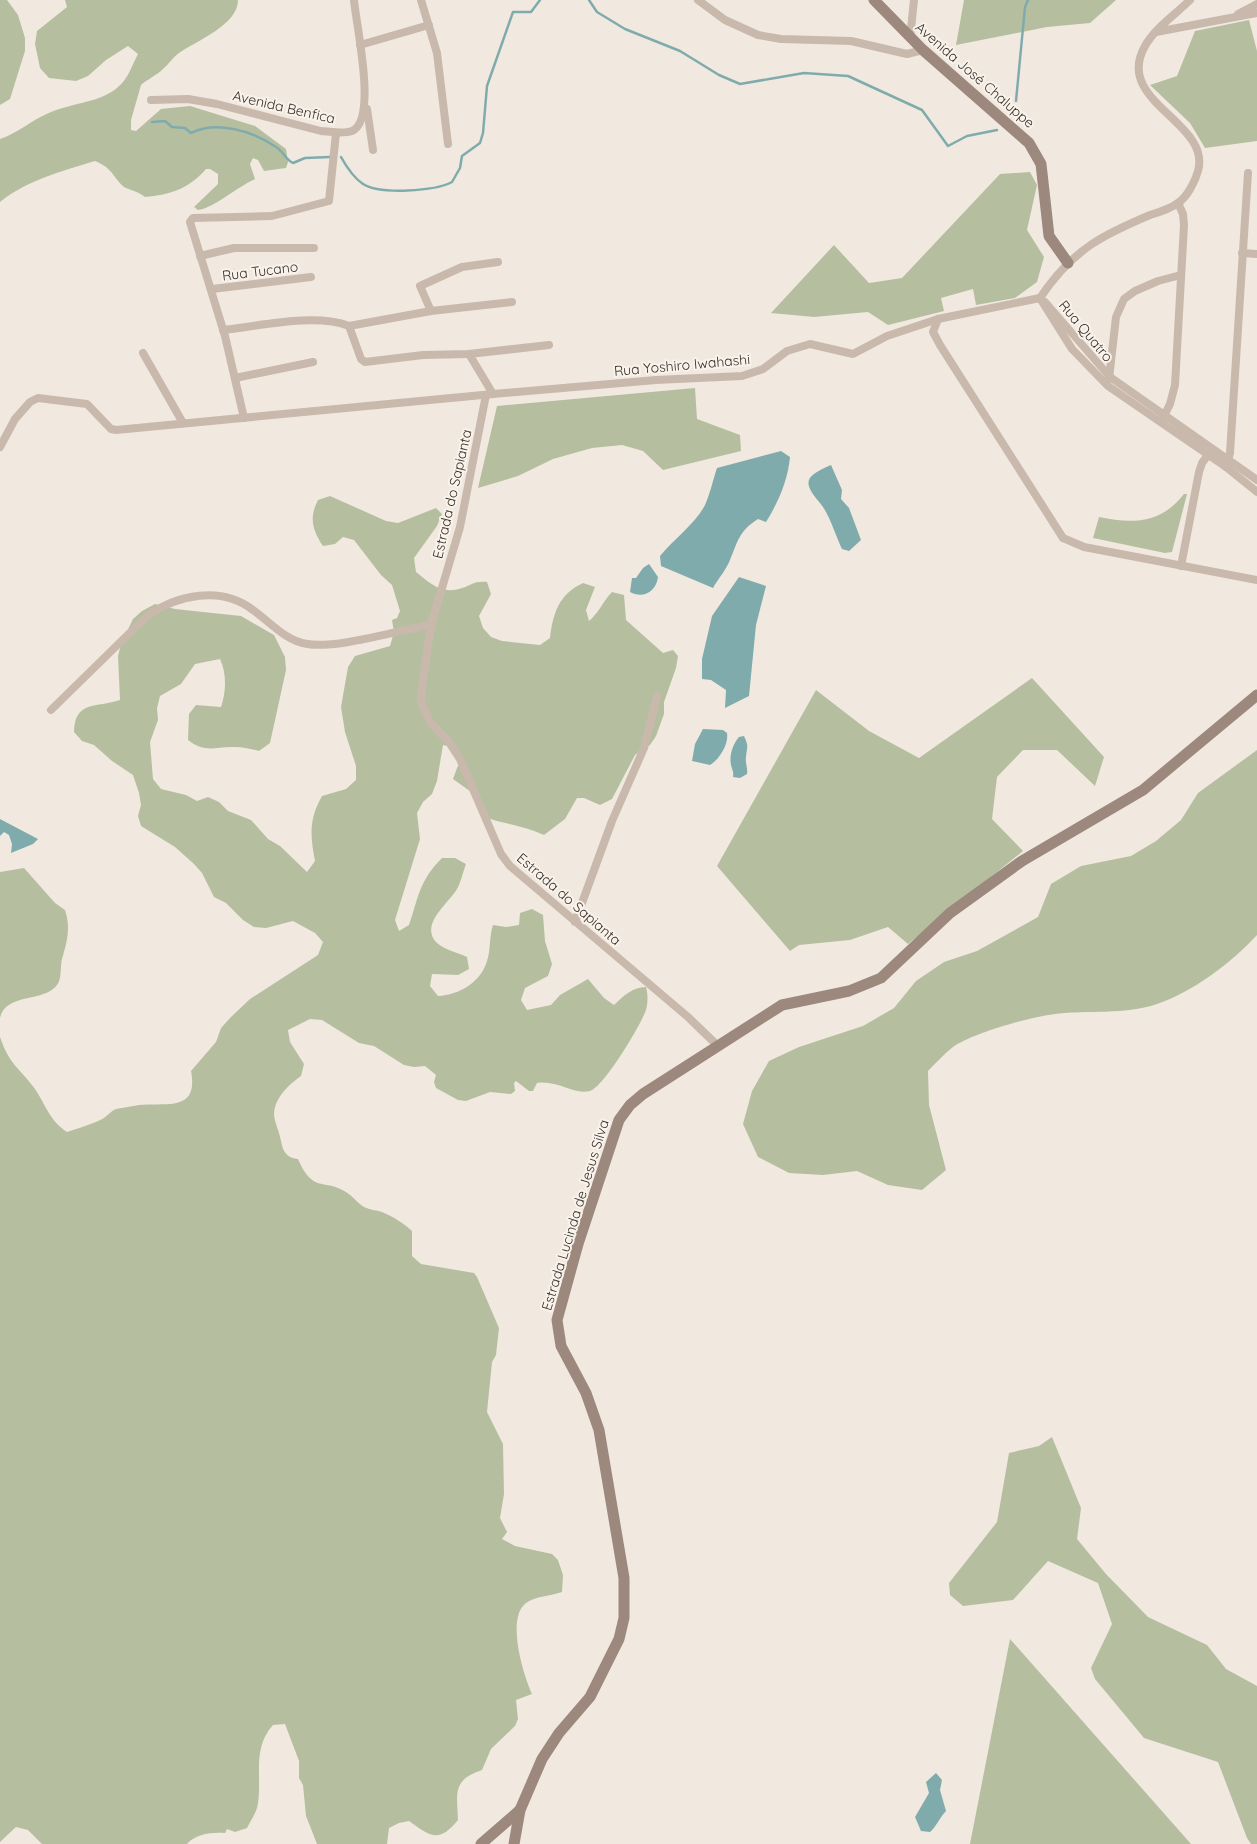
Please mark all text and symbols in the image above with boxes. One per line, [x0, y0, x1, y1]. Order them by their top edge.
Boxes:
street label: Avenida José Chaluppe [912, 18, 1038, 132]
street label: Avenida Benfica [231, 86, 337, 128]
street label: Rua Tucano [221, 257, 299, 285]
street label: Rua Quatro [1055, 296, 1117, 366]
street label: Rua Yoshiro Iwahashi [613, 350, 751, 380]
street label: Estrada do Sapianta [428, 428, 476, 560]
street label: Estrada do Sapianta [513, 849, 625, 949]
street label: Estrada Lucinda de Jesus Silva [537, 1117, 613, 1313]

